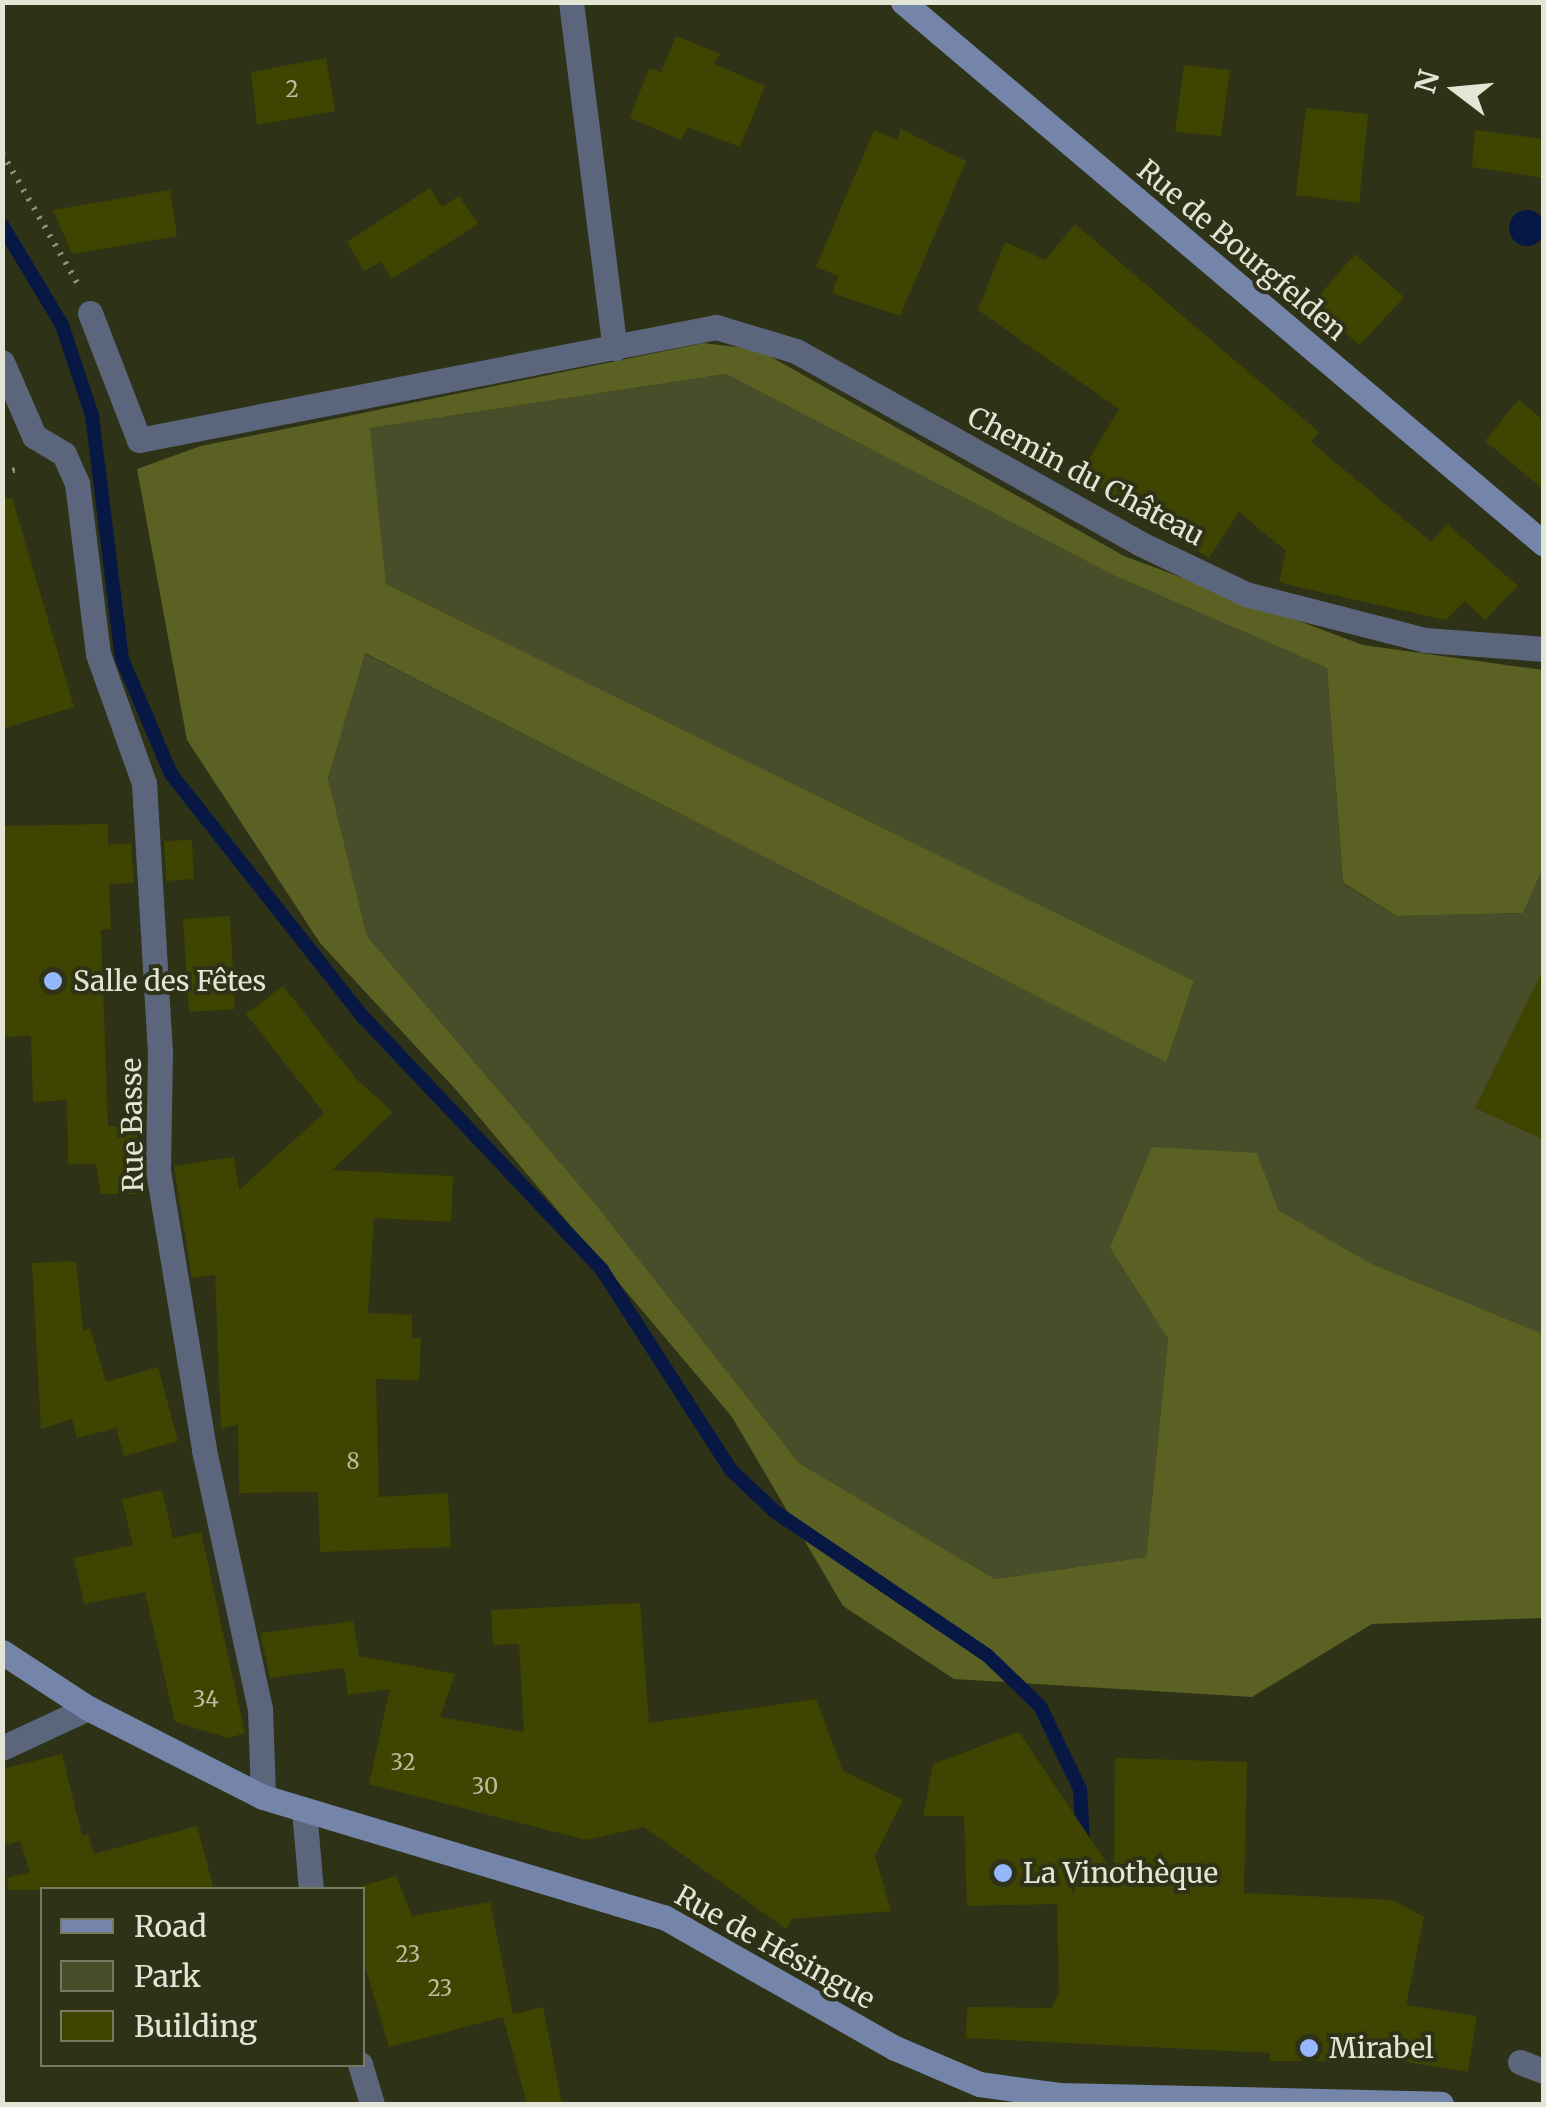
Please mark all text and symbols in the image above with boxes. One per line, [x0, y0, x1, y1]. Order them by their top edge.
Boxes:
north arrow [1406, 40, 1506, 140]
text: N [1407, 66, 1448, 97]
house number: 2 [285, 77, 299, 103]
street label: Rue de Bourgfelden [1131, 153, 1353, 347]
street label: Chemin du Château [962, 399, 1210, 553]
place label: Salle des Fêtes [73, 964, 266, 998]
marker: Salle des Fêtes [42, 970, 64, 992]
street label: Rue Basse [114, 1057, 150, 1193]
house number: 8 [346, 1449, 360, 1475]
house number: 34 [193, 1687, 219, 1713]
house number: 32 [391, 1750, 415, 1776]
house number: 30 [472, 1774, 498, 1800]
place label: La Vinothèque [1023, 1856, 1218, 1890]
marker: La Vinothèque [992, 1862, 1014, 1884]
street label: Rue de Hésingue [669, 1878, 881, 2016]
legend [40, 1887, 365, 2067]
text: Road [134, 1907, 207, 1945]
house number: 23 [396, 1942, 420, 1968]
text: Park [134, 1957, 201, 1995]
house number: 23 [428, 1976, 452, 2002]
text: Building [134, 2007, 257, 2045]
place label: Mirabel [1329, 2031, 1434, 2065]
marker: Mirabel [1298, 2037, 1320, 2059]

